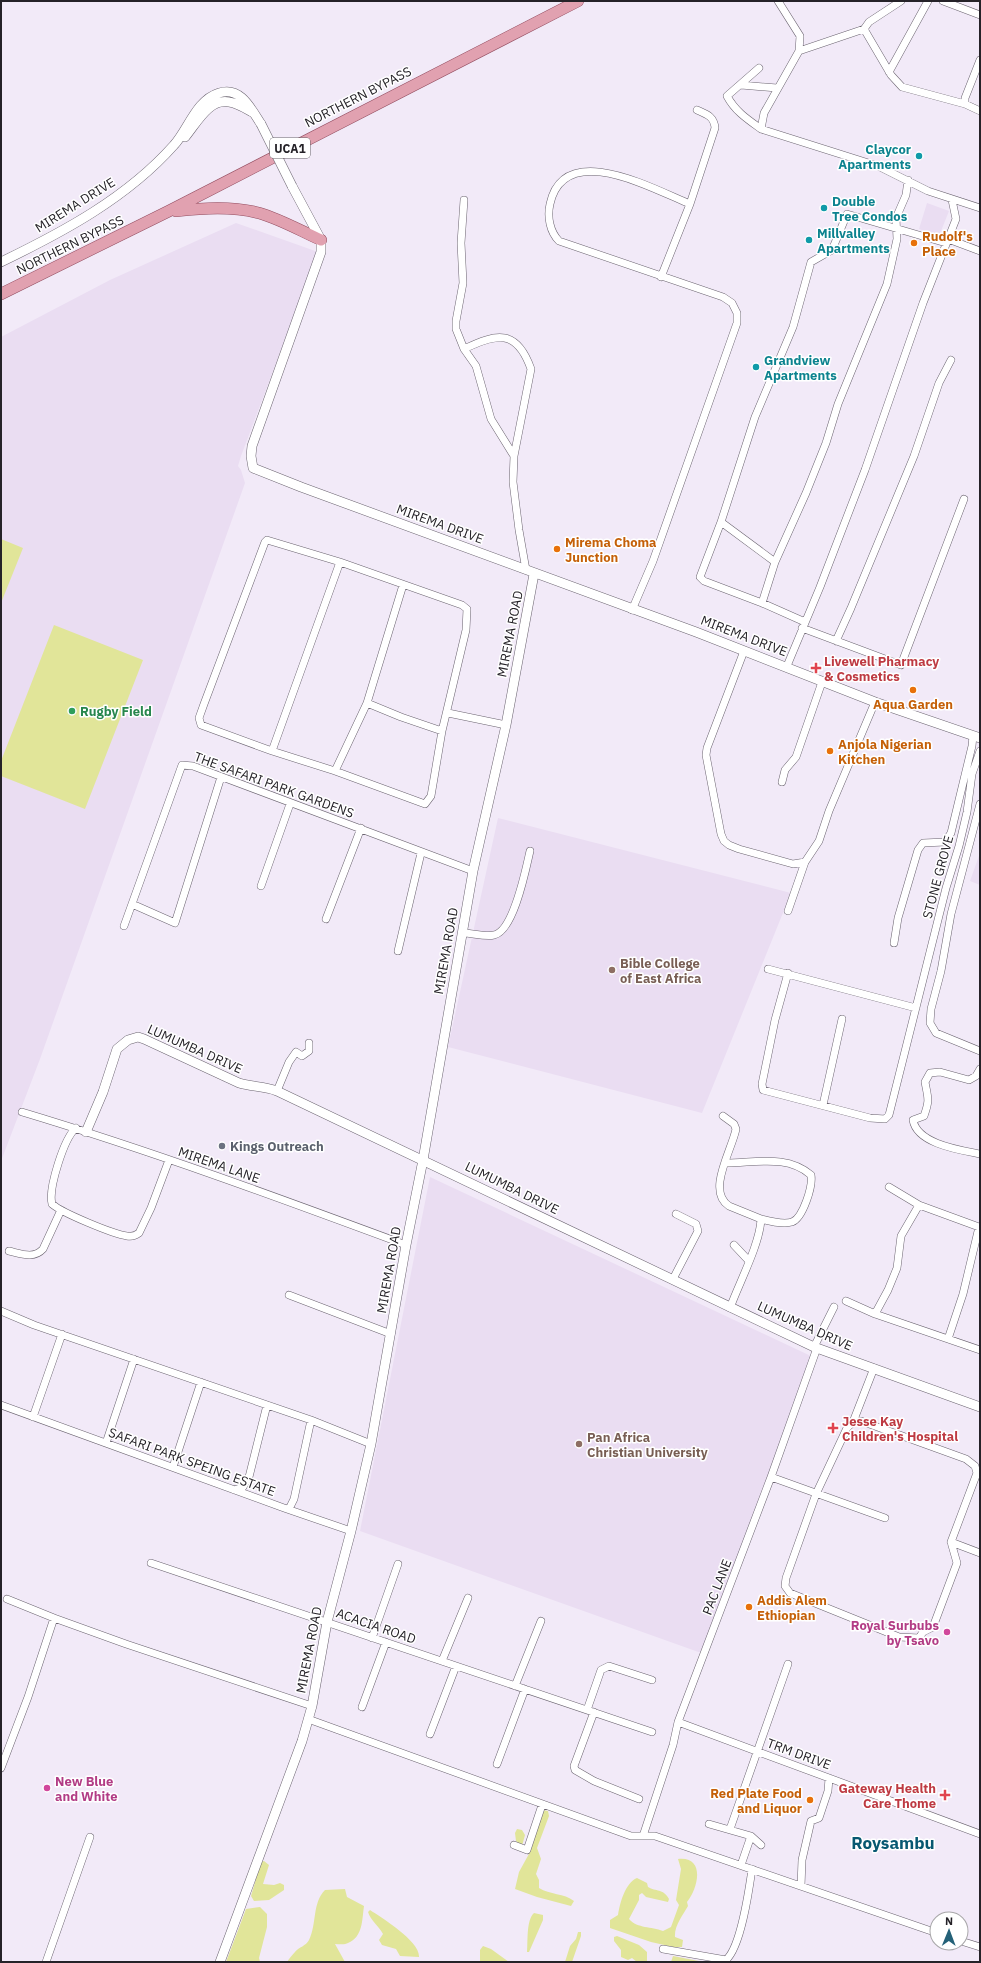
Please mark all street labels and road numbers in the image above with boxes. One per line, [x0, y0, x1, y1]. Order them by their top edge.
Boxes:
street label: NORTHERN BYPASS [302, 63, 414, 131]
road number: UCA1 [270, 138, 310, 158]
street label: MIREMA DRIVE [32, 174, 118, 236]
street label: NORTHERN BYPASS [13, 212, 127, 278]
street label: MIREMA DRIVE [394, 500, 486, 548]
street label: MIREMA ROAD [493, 589, 527, 679]
street label: MIREMA DRIVE [698, 612, 790, 660]
street label: THE SAFARI PARK GARDENS [192, 748, 356, 822]
street label: STONE GROVE [919, 834, 957, 920]
street label: MIREMA ROAD [430, 906, 462, 996]
street label: LUMUMBA DRIVE [145, 1020, 245, 1078]
street label: MIREMA LANE [176, 1143, 262, 1187]
street label: LUMUMBA DRIVE [462, 1158, 562, 1218]
street label: MIREMA ROAD [373, 1225, 405, 1315]
street label: LUMUMBA DRIVE [755, 1297, 855, 1355]
street label: SAFARI PARK SPEING ESTATE [106, 1424, 278, 1500]
street label: PAC LANE [699, 1557, 735, 1617]
street label: ACACIA ROAD [334, 1604, 418, 1648]
street label: MIREMA ROAD [292, 1605, 326, 1695]
street label: TRM DRIVE [765, 1735, 833, 1773]

